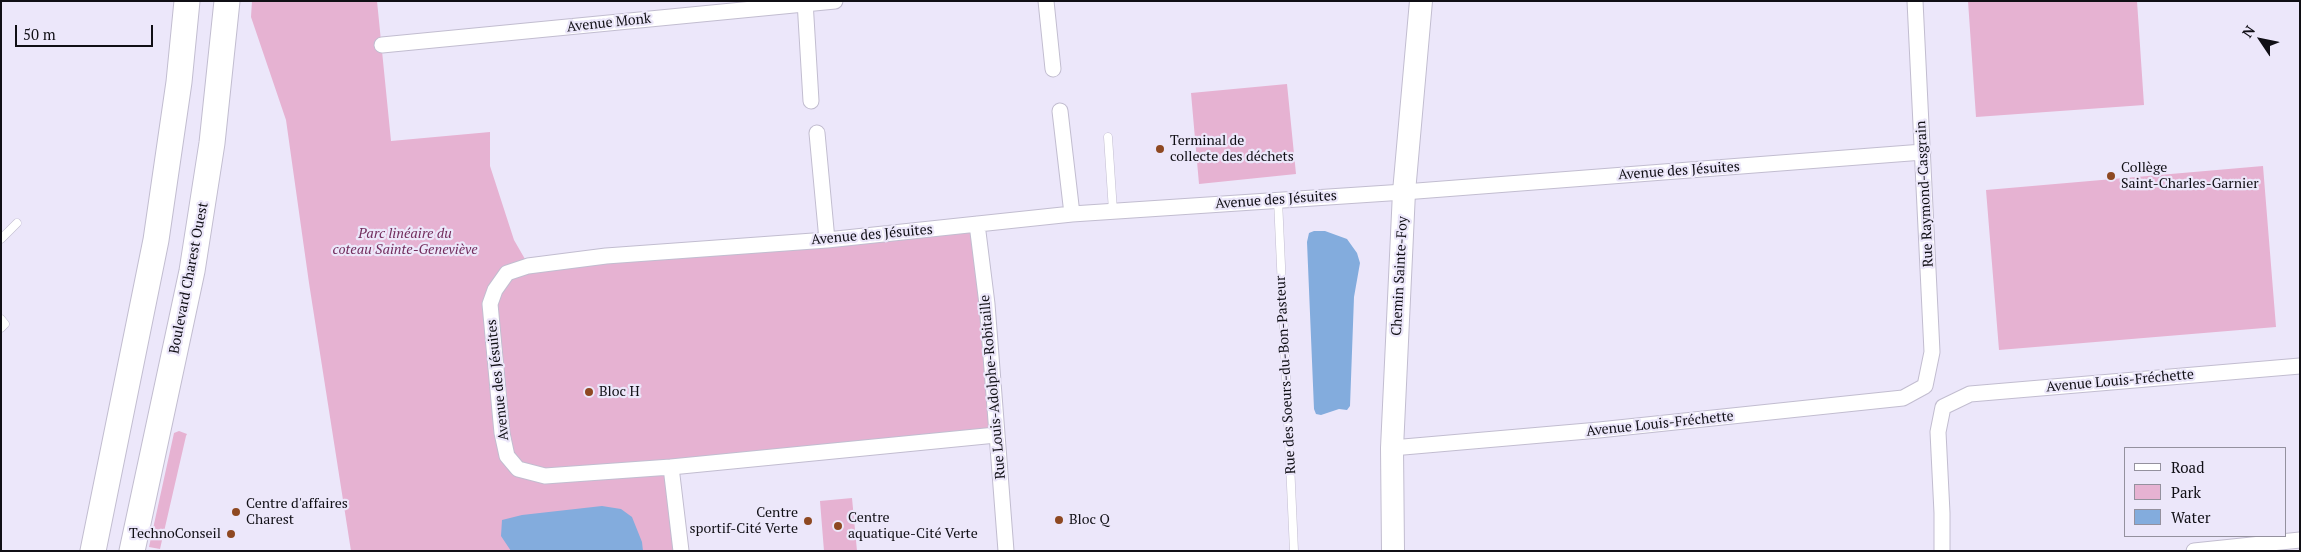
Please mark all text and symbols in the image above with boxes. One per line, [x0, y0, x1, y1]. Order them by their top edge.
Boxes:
street label: Avenue Monk [566, 10, 652, 36]
scale bar [18, 15, 155, 47]
north arrow [2236, 15, 2286, 65]
text: N [2237, 22, 2259, 41]
text: 50 m [23, 24, 56, 44]
street label: Rue Raymond-Casgrain [1913, 120, 1937, 268]
place label: Terminal de collecte des déchets [1170, 133, 1294, 166]
marker: Terminal de collecte des déchets [1154, 143, 1166, 155]
street label: Avenue des Jésuites [1618, 158, 1740, 184]
place label: Collège Saint-Charles-Garnier [2121, 160, 2259, 192]
marker: Collège Saint-Charles-Garnier [2105, 170, 2117, 182]
street label: Avenue des Jésuites [1215, 187, 1337, 213]
street label: Boulevard Charest Ouest [166, 201, 212, 355]
street label: Chemin Sainte-Foy [1388, 216, 1412, 336]
street label: Avenue des Jésuites [811, 221, 933, 249]
park label: Parc linéaire du coteau Sainte-Geneviève [332, 226, 478, 258]
street label: Rue des Soeurs-du-Bon-Pasteur [1272, 275, 1300, 475]
street label: Rue Louis-Adolphe-Robitaille [977, 294, 1009, 480]
street label: Avenue des Jésuites [483, 318, 513, 442]
street label: Avenue Louis-Fréchette [2045, 366, 2195, 396]
place label: Bloc H [599, 384, 640, 400]
marker: Bloc H [583, 386, 595, 398]
street label: Avenue Louis-Fréchette [1585, 408, 1735, 440]
legend [2124, 447, 2286, 537]
text: Road [2171, 457, 2204, 477]
text: Park [2171, 482, 2201, 502]
place label: Centre d'affaires Charest [246, 496, 348, 528]
place label: Centre sportif-Cité Verte [689, 505, 798, 538]
marker: Centre d'affaires Charest [230, 506, 242, 518]
text: Water [2171, 507, 2210, 527]
place label: Centre aquatique-Cité Verte [848, 510, 978, 542]
place label: Bloc Q [1069, 512, 1110, 528]
marker: Bloc Q [1053, 514, 1065, 526]
marker: Centre sportif-Cité Verte [802, 515, 814, 527]
marker: Centre aquatique-Cité Verte [832, 520, 844, 532]
place label: TechnoConseil [129, 526, 221, 542]
marker: TechnoConseil [225, 528, 237, 540]

